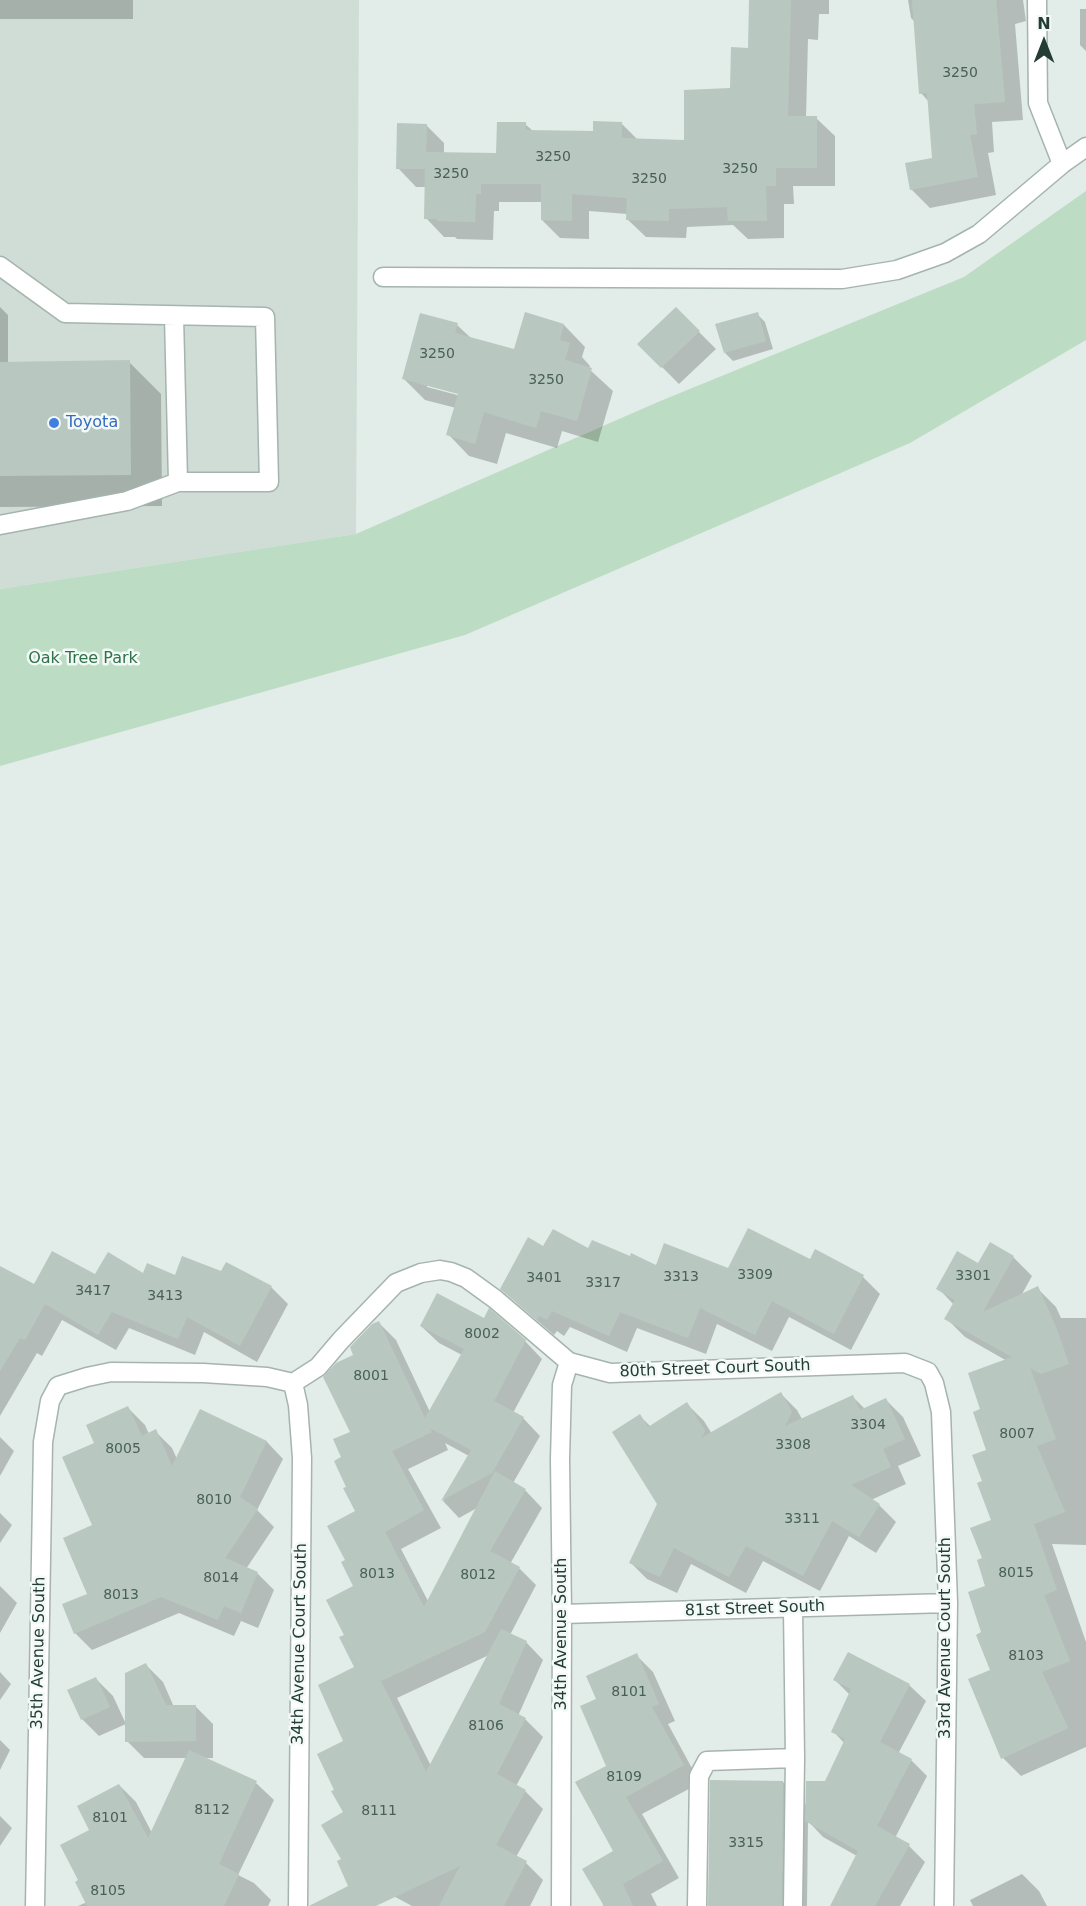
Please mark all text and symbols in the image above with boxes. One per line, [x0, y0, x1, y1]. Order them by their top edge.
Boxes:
north arrow [1014, 12, 1074, 72]
text: N [1037, 14, 1051, 33]
house number: 3250 [942, 65, 978, 81]
house number: 3250 [535, 149, 571, 165]
house number: 3250 [722, 161, 758, 177]
house number: 3250 [433, 166, 469, 182]
house number: 3250 [631, 171, 667, 187]
house number: 3250 [419, 346, 455, 362]
house number: 3250 [528, 372, 564, 388]
place label: Toyota [66, 413, 118, 433]
marker: Toyota [47, 416, 61, 430]
park label: Oak Tree Park [28, 649, 138, 669]
house number: 3309 [737, 1267, 773, 1283]
house number: 3301 [955, 1268, 991, 1284]
house number: 3313 [663, 1269, 699, 1285]
house number: 3401 [526, 1270, 562, 1286]
house number: 3317 [585, 1275, 621, 1291]
house number: 3417 [75, 1283, 111, 1299]
house number: 3413 [147, 1288, 183, 1304]
house number: 8002 [464, 1326, 500, 1342]
street label: 80th Street Court South [619, 1356, 811, 1382]
house number: 8001 [353, 1368, 389, 1384]
house number: 3304 [850, 1417, 886, 1433]
house number: 8007 [999, 1426, 1035, 1442]
house number: 3308 [775, 1437, 811, 1453]
house number: 8005 [105, 1441, 141, 1457]
house number: 8010 [196, 1492, 232, 1508]
house number: 3311 [784, 1511, 820, 1527]
street label: 33rd Avenue Court South [936, 1537, 956, 1739]
street label: 34th Avenue Court South [289, 1543, 311, 1745]
street label: 34th Avenue South [552, 1558, 572, 1710]
house number: 8015 [998, 1565, 1034, 1581]
house number: 8013 [359, 1566, 395, 1582]
house number: 8012 [460, 1567, 496, 1583]
house number: 8014 [203, 1570, 239, 1586]
street label: 35th Avenue South [28, 1576, 50, 1730]
house number: 8013 [103, 1587, 139, 1603]
street label: 81st Street South [685, 1597, 825, 1621]
house number: 8103 [1008, 1648, 1044, 1664]
house number: 8101 [611, 1684, 647, 1700]
house number: 8106 [468, 1718, 504, 1734]
house number: 8109 [606, 1769, 642, 1785]
house number: 8112 [194, 1802, 230, 1818]
house number: 8111 [361, 1803, 397, 1819]
house number: 8101 [92, 1810, 128, 1826]
house number: 3315 [728, 1835, 764, 1851]
house number: 8105 [90, 1883, 126, 1899]

